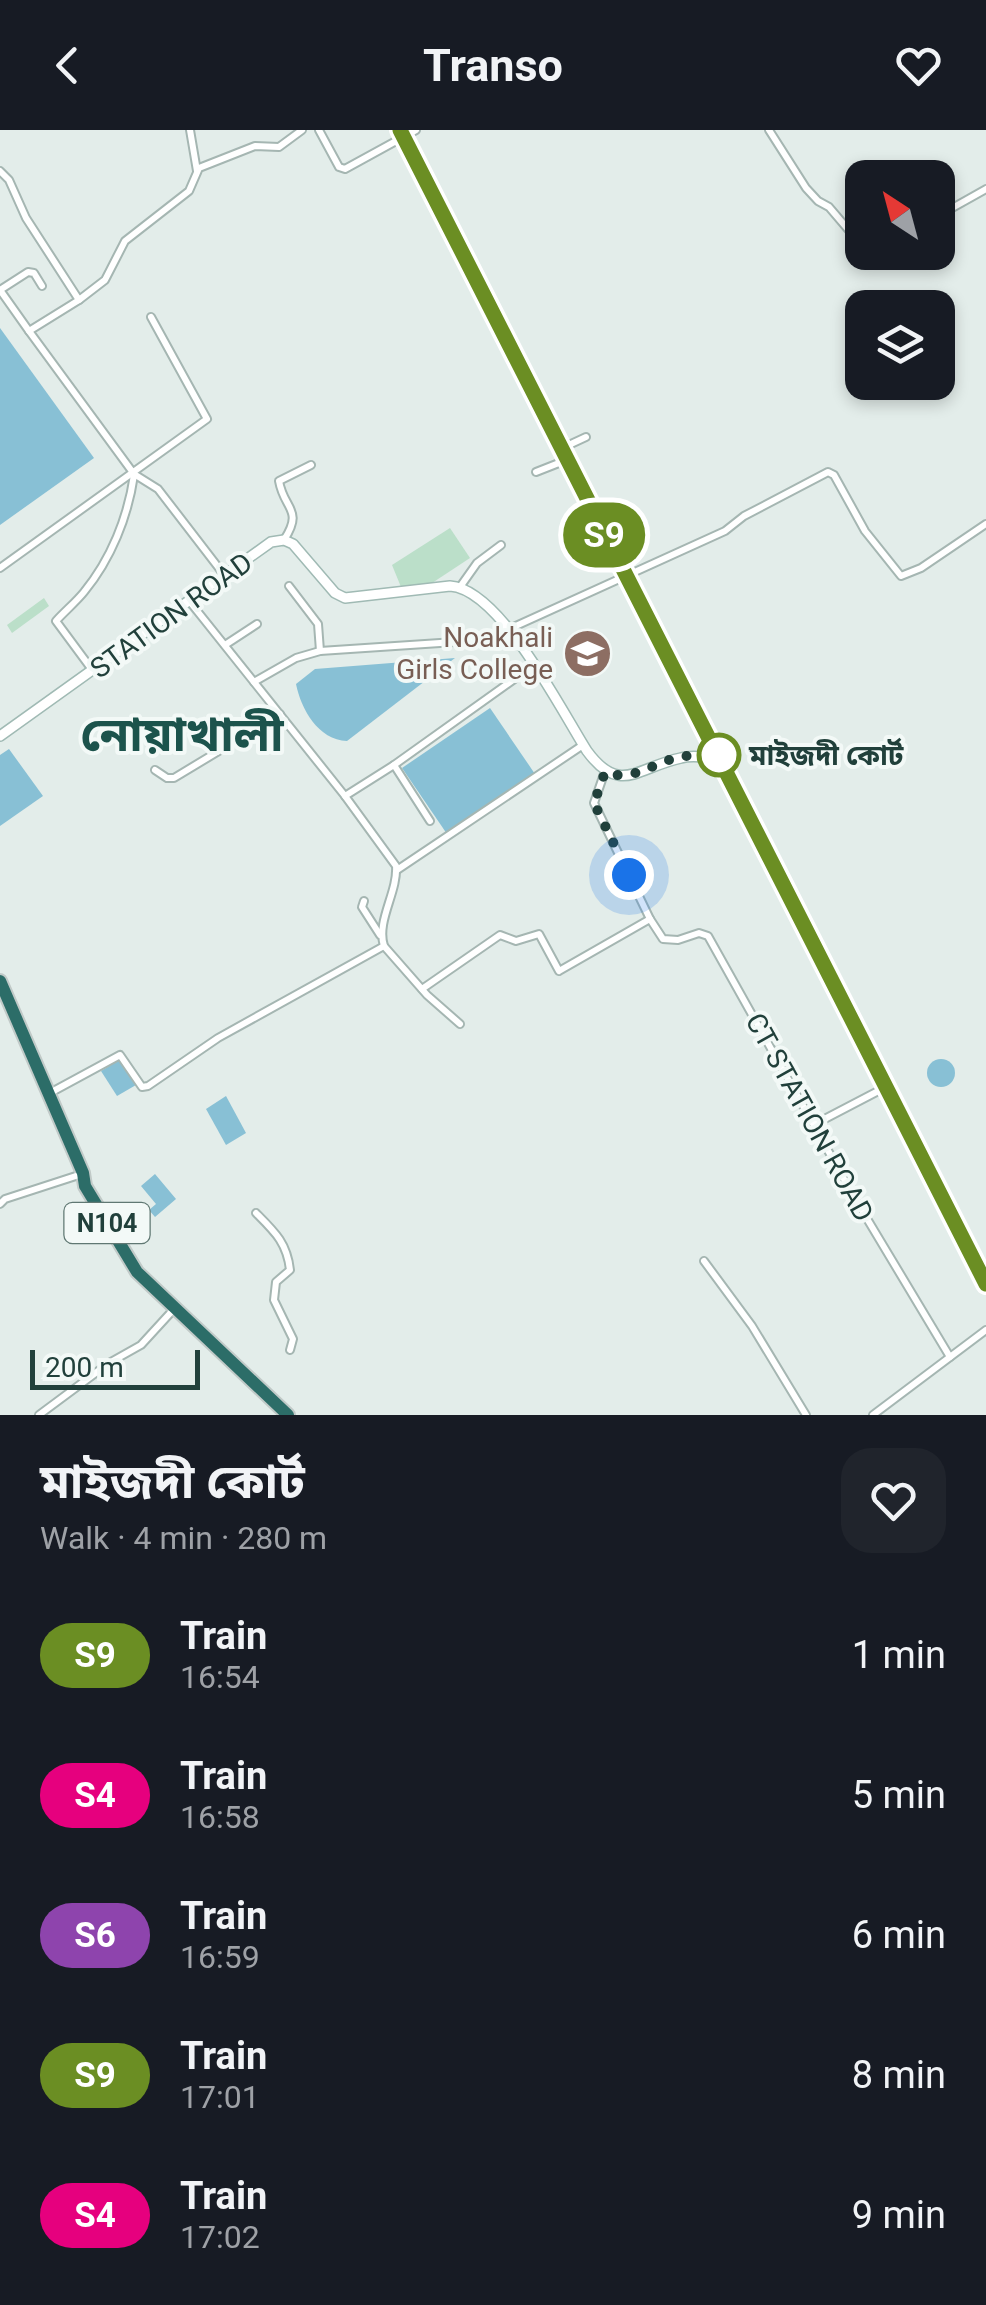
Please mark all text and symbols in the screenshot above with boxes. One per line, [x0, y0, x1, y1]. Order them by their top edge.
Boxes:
icon: back [40, 38, 95, 93]
icon: heart [891, 38, 946, 93]
text: Transo [423, 39, 563, 92]
north arrow [845, 160, 955, 270]
map controls [845, 160, 955, 400]
button: layers [845, 290, 955, 400]
line badge: S9 [559, 502, 649, 568]
text: S9 [583, 515, 625, 556]
street label: STATION ROAD [84, 546, 259, 685]
place label: Noakhali Girls College [396, 621, 553, 686]
school or university icon: Noakhali Girls College [562, 627, 614, 679]
district label: নোয়াখালী [80, 706, 285, 763]
marker: মাইজদী কোর্ট [698, 734, 740, 776]
place label: মাইজদী কোর্ট [748, 737, 904, 772]
your location [604, 850, 654, 900]
street label: CT STATION ROAD [739, 1007, 880, 1227]
road number: N104 [64, 1203, 150, 1243]
scale bar [30, 1345, 200, 1390]
text: 200 m [45, 1351, 124, 1384]
button: heart [841, 1448, 946, 1553]
text: মাইজদী কোর্ট [40, 1453, 305, 1510]
text: Walk · 4 min · 280 m [40, 1519, 327, 1557]
text: Train [180, 1614, 267, 1658]
text: 1 min [852, 1633, 946, 1677]
text: S9 [74, 1635, 116, 1676]
text: 16:54 [180, 1658, 260, 1696]
text: Train [180, 1754, 267, 1798]
text: 5 min [852, 1773, 946, 1817]
text: S4 [74, 1775, 116, 1816]
text: 16:58 [180, 1798, 260, 1836]
text: Train [180, 1894, 267, 1938]
text: 6 min [852, 1913, 946, 1957]
text: S6 [74, 1915, 116, 1956]
text: 16:59 [180, 1938, 260, 1976]
text: Train [180, 2034, 267, 2078]
text: 8 min [852, 2053, 946, 2097]
text: S9 [74, 2055, 116, 2096]
text: 17:01 [180, 2078, 260, 2116]
text: Train [180, 2174, 267, 2218]
text: 9 min [852, 2193, 946, 2237]
text: S4 [74, 2195, 116, 2236]
text: 17:02 [180, 2218, 260, 2256]

